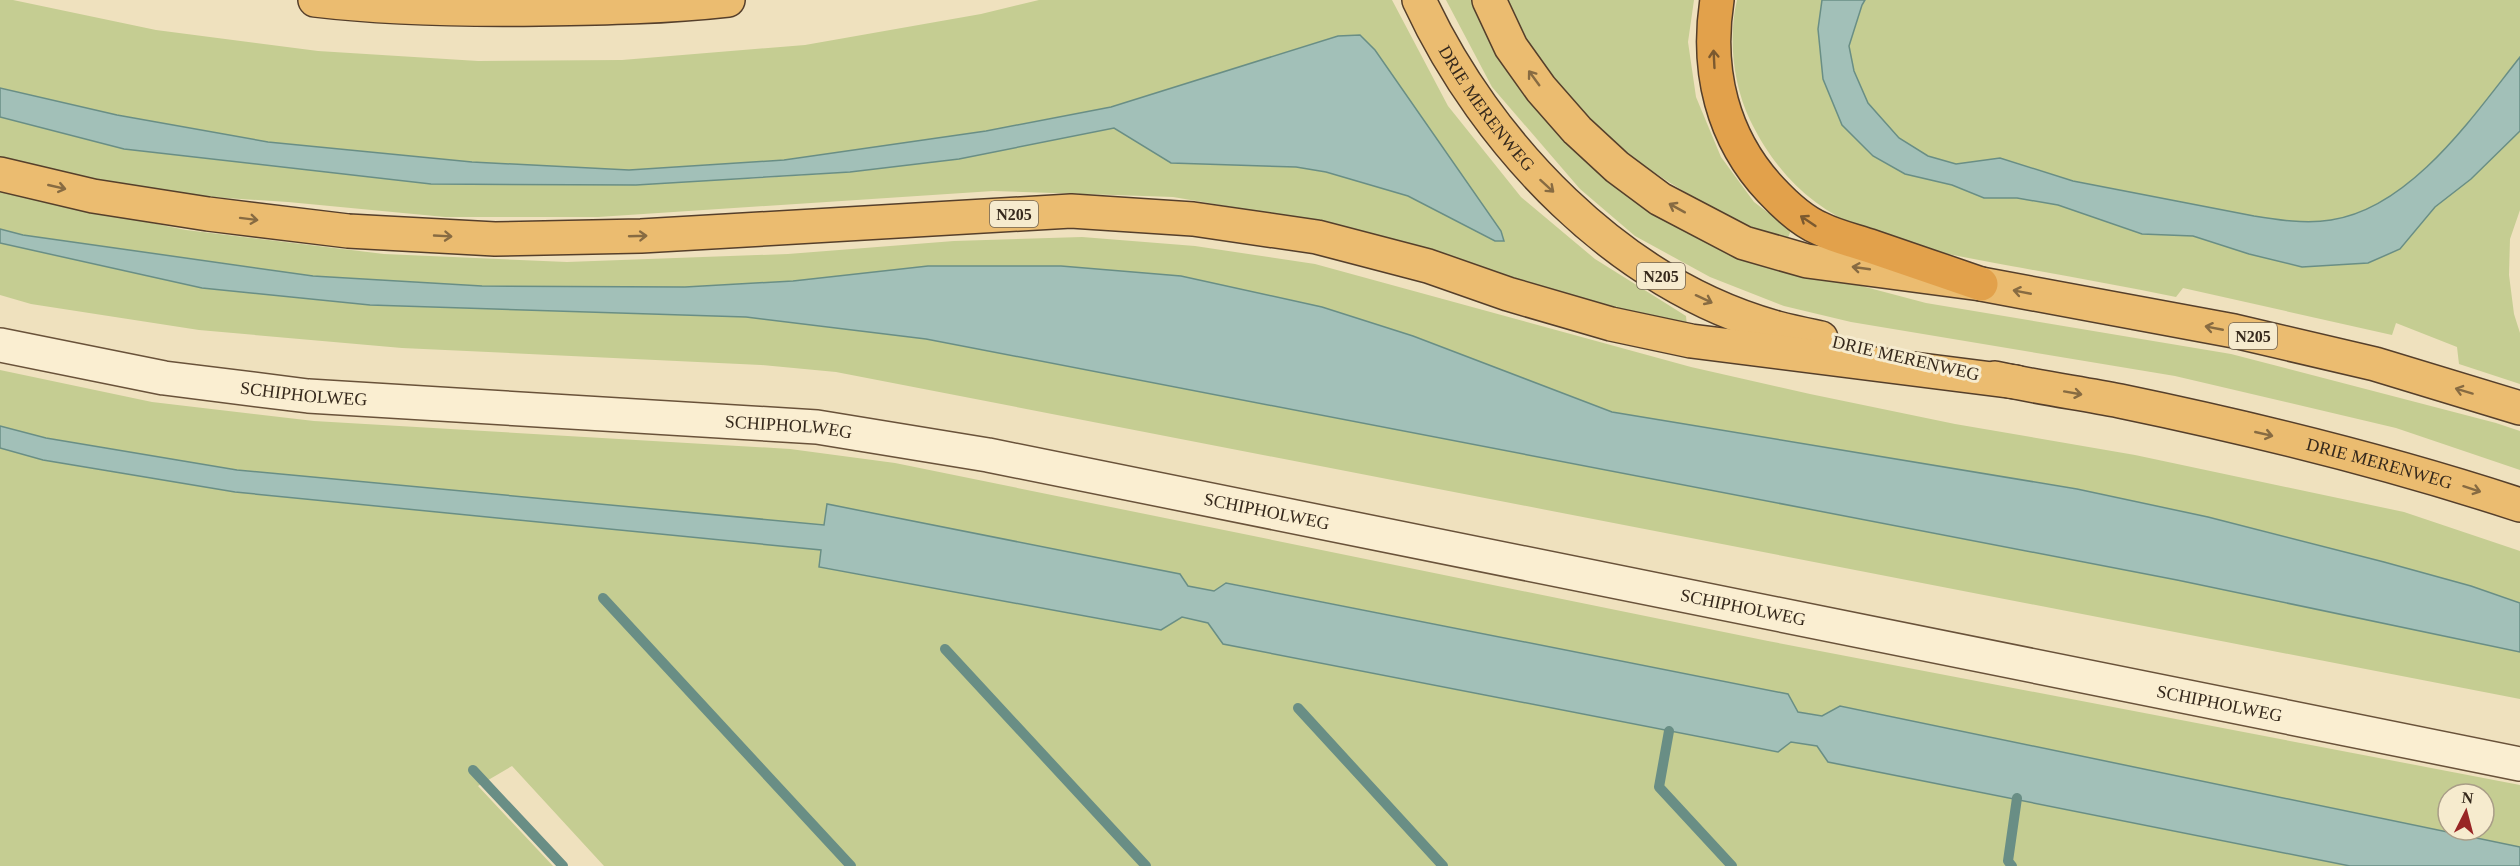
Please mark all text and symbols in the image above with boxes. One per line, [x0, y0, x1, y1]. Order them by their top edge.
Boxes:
street label: DRIE MERENWEG [1434, 42, 1539, 175]
one-way arrow [1708, 50, 1720, 70]
one-way arrow [1528, 71, 1540, 87]
one-way arrow [1539, 179, 1554, 193]
one-way arrow [47, 182, 66, 194]
road number: N205 [990, 201, 1038, 227]
one-way arrow [1669, 202, 1686, 214]
one-way arrow [239, 214, 259, 225]
one-way arrow [1800, 215, 1817, 227]
one-way arrow [433, 231, 453, 242]
one-way arrow [628, 231, 648, 242]
one-way arrow [1851, 262, 1871, 273]
road number: N205 [1637, 263, 1685, 289]
one-way arrow [2013, 286, 2033, 297]
one-way arrow [1695, 294, 1713, 306]
one-way arrow [2205, 322, 2224, 333]
road number: N205 [2229, 323, 2277, 349]
street label: DRIE MERENWEG [1830, 331, 1982, 385]
street label: SCHIPHOLWEG [239, 378, 368, 410]
one-way arrow [2455, 385, 2474, 396]
one-way arrow [2063, 388, 2082, 399]
street label: SCHIPHOLWEG [724, 411, 854, 443]
one-way arrow [2253, 429, 2273, 440]
street label: DRIE MERENWEG [2304, 434, 2455, 493]
one-way arrow [2462, 485, 2481, 496]
street label: SCHIPHOLWEG [1202, 489, 1331, 534]
street label: SCHIPHOLWEG [1679, 585, 1808, 630]
street label: SCHIPHOLWEG [2155, 681, 2284, 726]
north arrow [2436, 782, 2496, 842]
text: N [2461, 789, 2475, 807]

